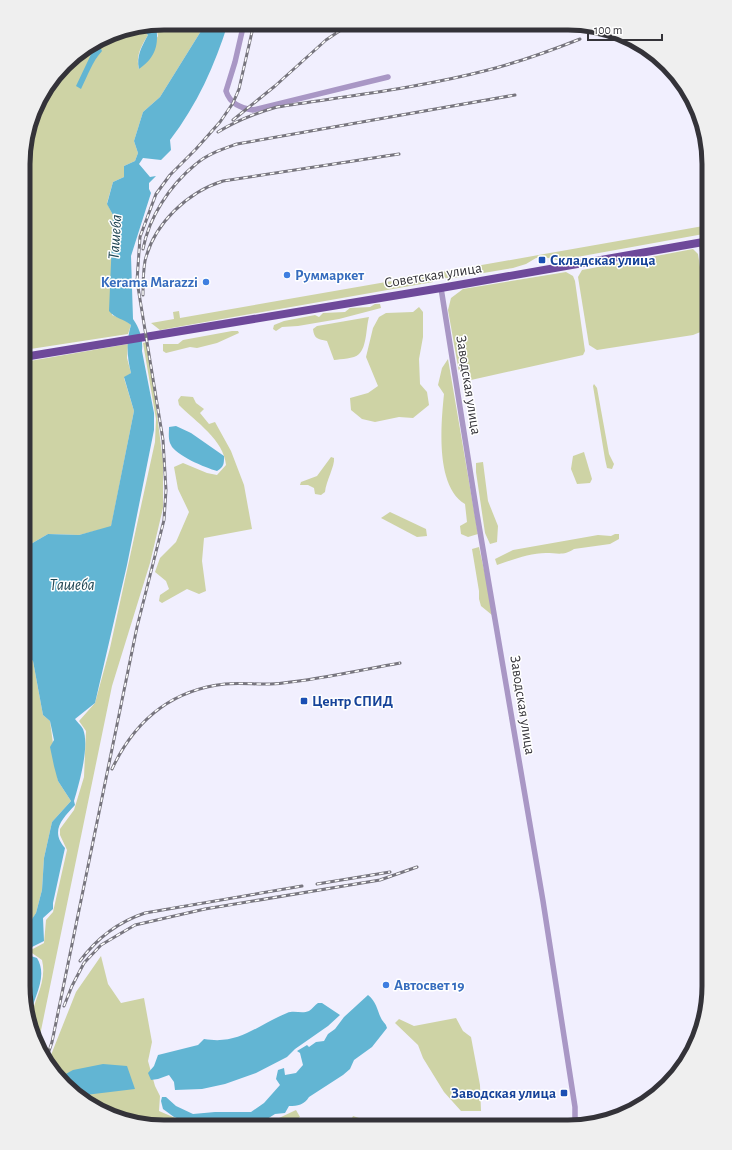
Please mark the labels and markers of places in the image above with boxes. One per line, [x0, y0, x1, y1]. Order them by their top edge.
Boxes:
place label: Складская улица [550, 253, 656, 268]
marker: Складская улица [537, 255, 547, 265]
place label: Руммаркет [295, 268, 364, 283]
marker: Руммаркет [282, 270, 292, 280]
place label: Kerama Marazzi [101, 275, 198, 290]
marker: Kerama Marazzi [201, 277, 211, 287]
place label: Центр СПИД [312, 694, 393, 709]
marker: Центр СПИД [299, 696, 309, 706]
place label: Автосвет 19 [394, 978, 465, 993]
marker: Автосвет 19 [381, 980, 391, 990]
place label: Заводская улица [451, 1086, 556, 1101]
marker: Заводская улица [559, 1088, 569, 1098]

